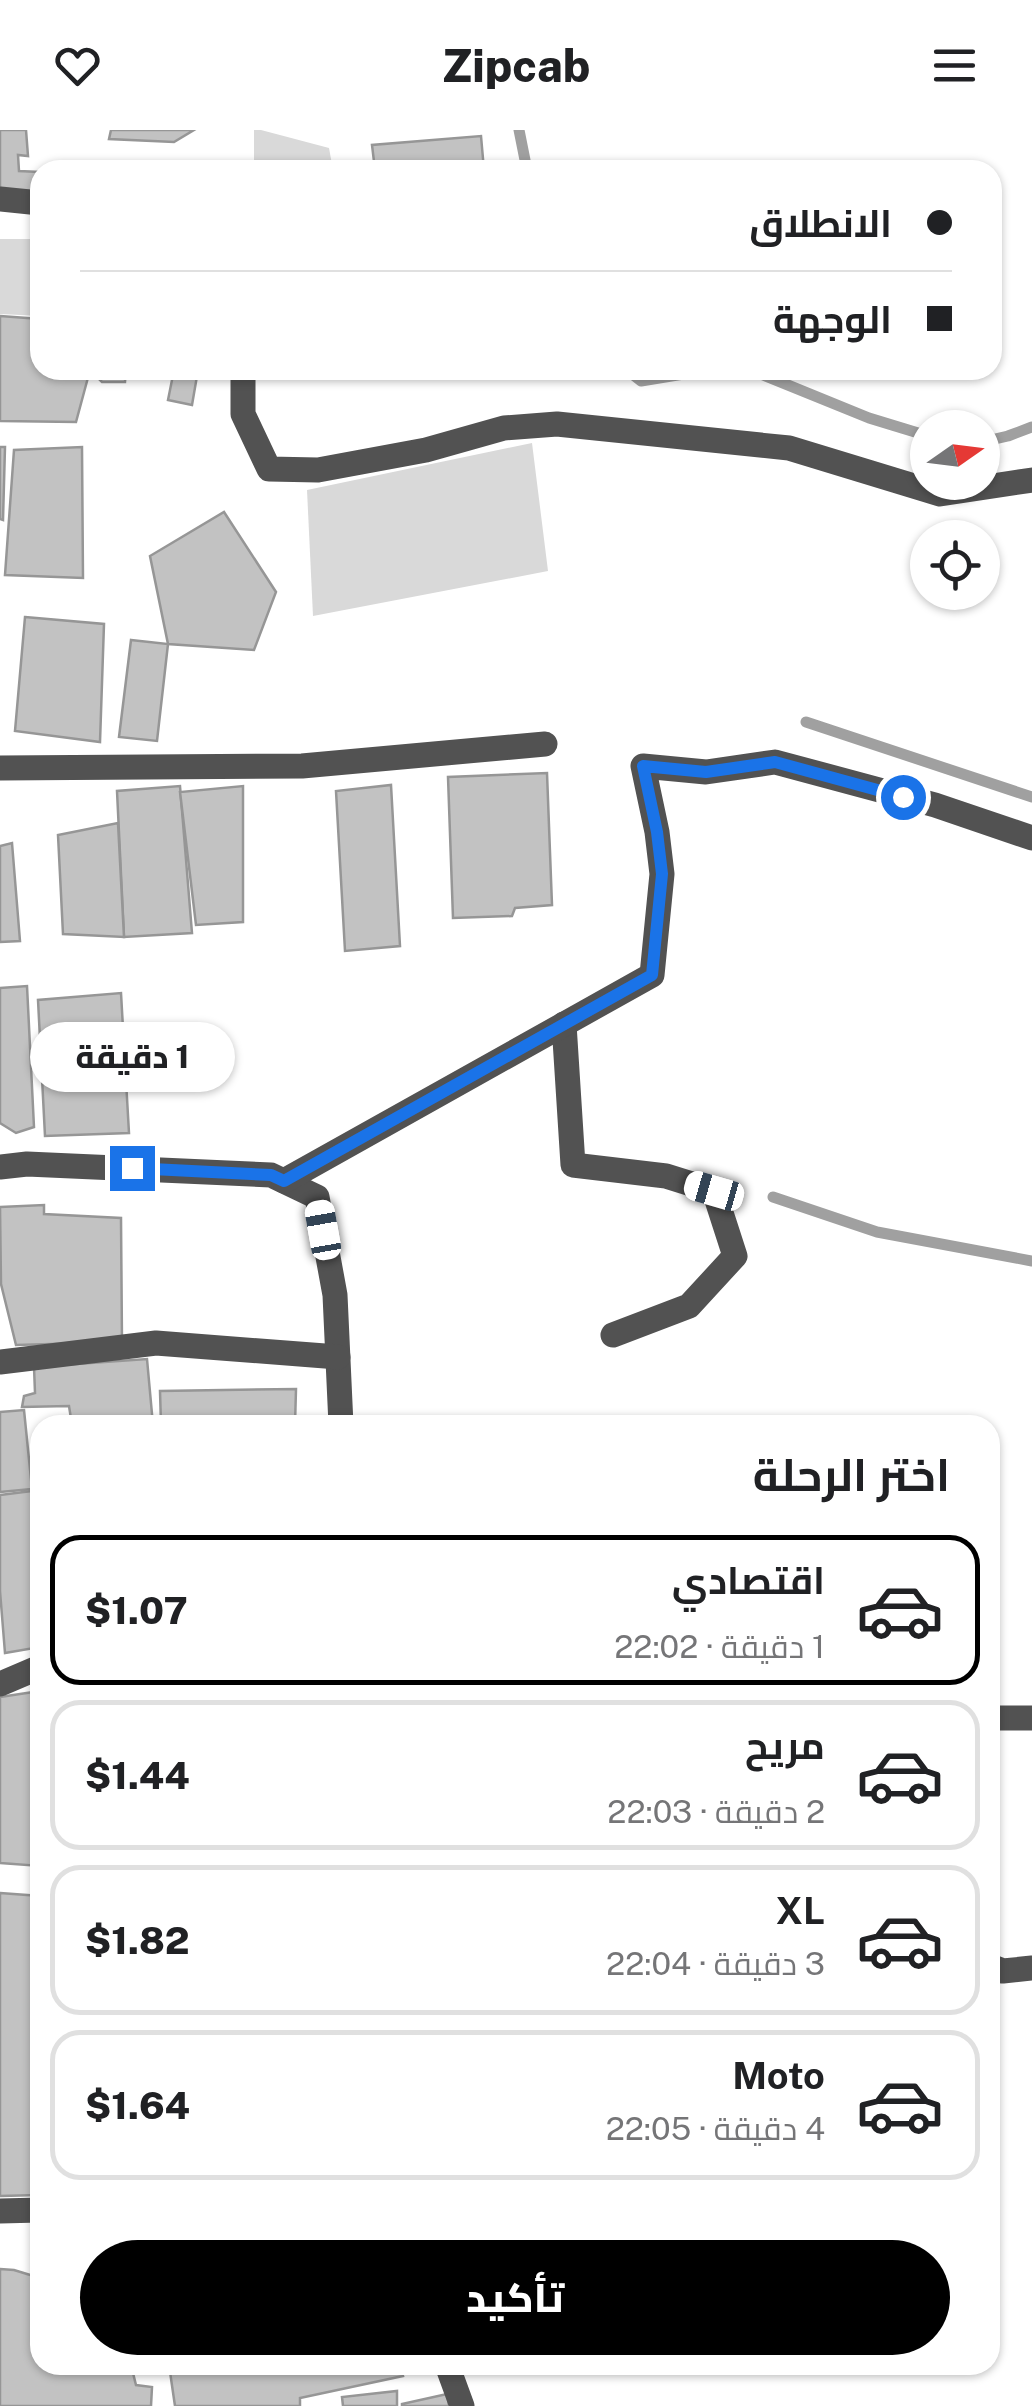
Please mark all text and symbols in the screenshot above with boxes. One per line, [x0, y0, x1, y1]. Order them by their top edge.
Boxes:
icon: heart [50, 38, 105, 93]
icon: menu [927, 38, 982, 93]
text: Zipcab [442, 39, 590, 92]
text: الانطلاق [749, 201, 892, 246]
text: الوجهة [773, 297, 892, 342]
north arrow [910, 410, 1000, 500]
map controls [910, 410, 1000, 610]
button: locate [910, 520, 1000, 610]
route start [881, 775, 926, 820]
callout: 1 دقيقة [29, 1023, 234, 1093]
text: 1 دقيقة [76, 1038, 189, 1075]
route end [110, 1146, 155, 1191]
car [681, 1168, 747, 1214]
car [303, 1198, 343, 1262]
text: اختر الرحلة [753, 1448, 950, 1501]
text: اقتصادي [672, 1558, 825, 1603]
icon: car [855, 1565, 945, 1655]
text: $1.07 [85, 1588, 188, 1633]
text: 1 دقيقة · 22:02 [614, 1628, 825, 1665]
text: مريح [745, 1723, 825, 1768]
icon: car [855, 1730, 945, 1820]
text: $1.44 [85, 1753, 190, 1798]
text: 2 دقيقة · 22:03 [607, 1793, 825, 1830]
text: XL [776, 1888, 825, 1933]
icon: car [855, 1895, 945, 1985]
text: $1.82 [85, 1918, 190, 1963]
text: 3 دقيقة · 22:04 [606, 1945, 825, 1982]
text: Moto [732, 2053, 825, 2098]
icon: car [855, 2060, 945, 2150]
text: $1.64 [85, 2083, 190, 2128]
text: 4 دقيقة · 22:05 [606, 2110, 825, 2147]
button: تأكيد [80, 2240, 950, 2355]

